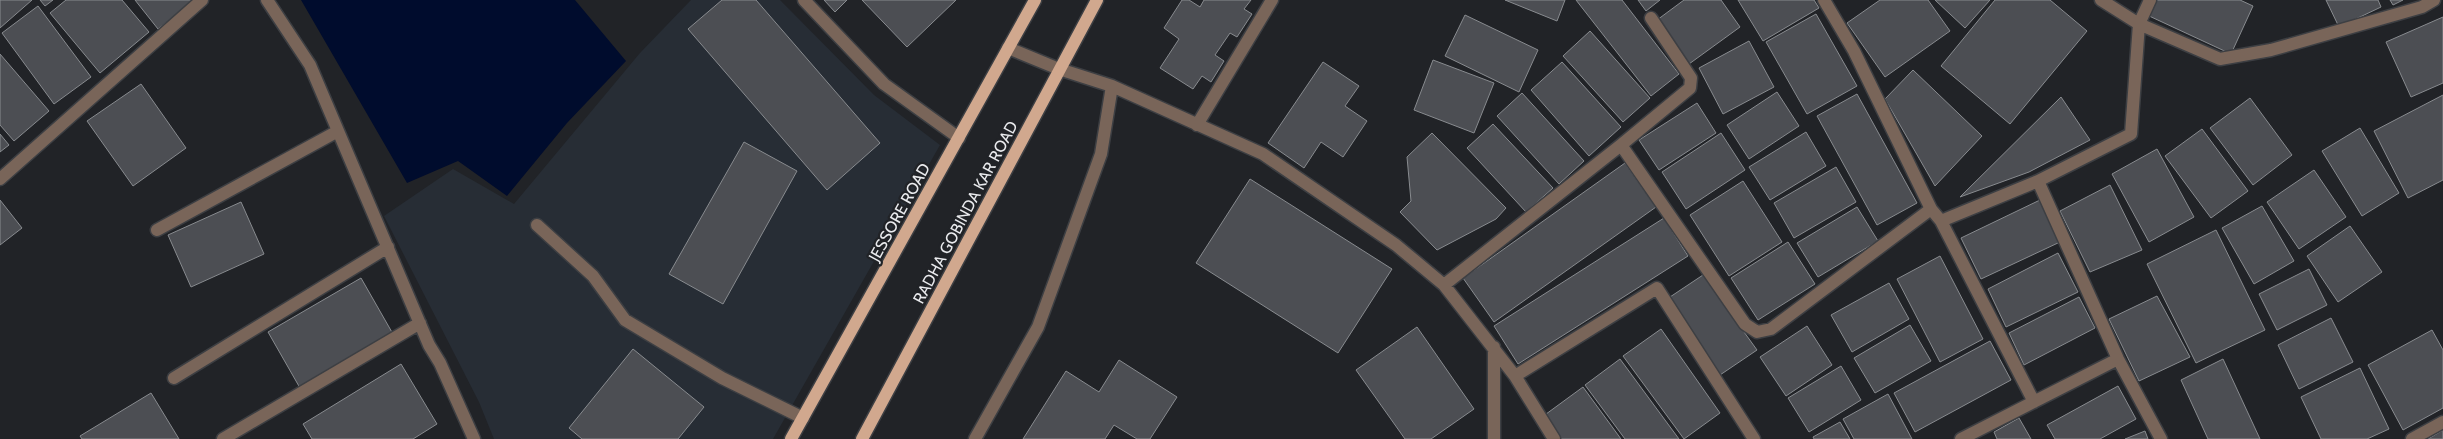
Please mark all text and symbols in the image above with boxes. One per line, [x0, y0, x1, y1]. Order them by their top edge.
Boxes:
street label: RADHA GOBINDA KAR ROAD [909, 118, 1022, 307]
street label: JESSORE ROAD [864, 160, 934, 266]

